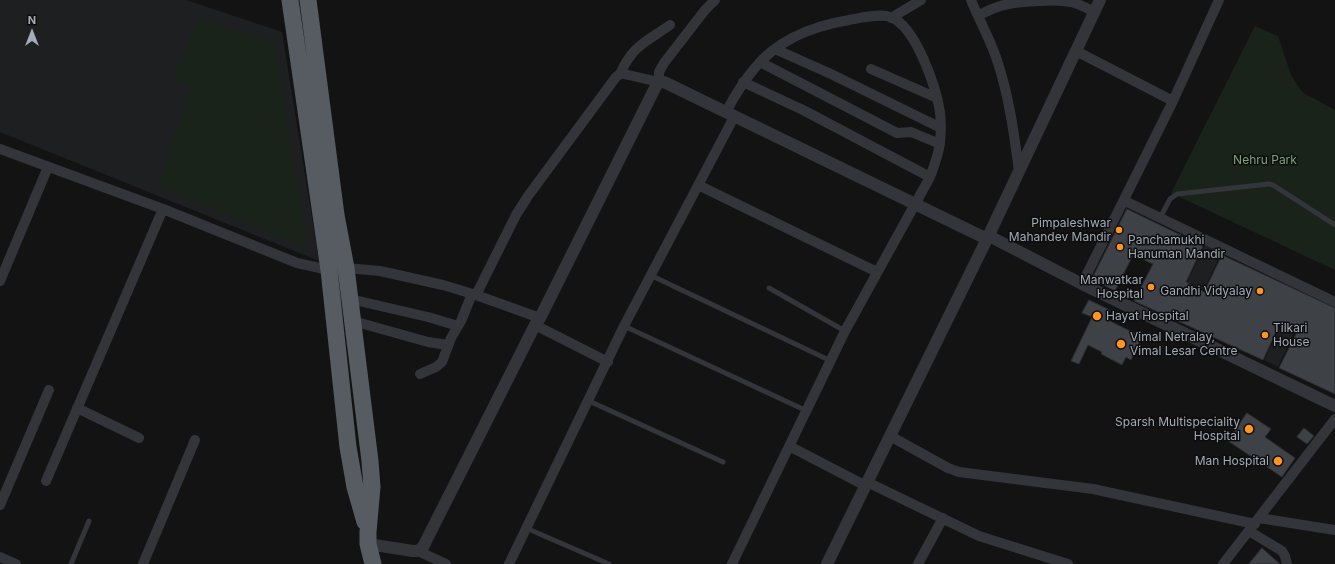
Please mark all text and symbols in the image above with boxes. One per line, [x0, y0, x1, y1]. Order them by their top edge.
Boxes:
north arrow [12, 12, 52, 52]
text: N [28, 13, 36, 27]
park label: Nehru Park [1233, 153, 1297, 167]
place label: Pimpaleshwar Mahandev Mandir [1009, 216, 1111, 244]
marker: Pimpaleshwar Mahandev Mandir [1114, 225, 1124, 235]
place label: Panchamukhi Hanuman Mandir [1128, 233, 1225, 261]
marker: Panchamukhi Hanuman Mandir [1115, 242, 1125, 252]
place label: Manwatkar Hospital [1080, 273, 1143, 301]
marker: Manwatkar Hospital [1146, 282, 1156, 292]
place label: Gandhi Vidyalay [1160, 284, 1252, 298]
marker: Gandhi Vidyalay [1255, 286, 1265, 296]
place label: Hayat Hospital [1106, 309, 1189, 323]
marker: Hayat Hospital [1091, 310, 1103, 322]
place label: Tilkari House [1273, 321, 1310, 349]
place label: Vimal Netralay, Vimal Lesar Centre [1130, 330, 1238, 358]
marker: Tilkari House [1260, 330, 1270, 340]
marker: Vimal Netralay, Vimal Lesar Centre [1115, 338, 1127, 350]
place label: Sparsh Multispeciality Hospital [1115, 415, 1240, 443]
marker: Sparsh Multispeciality Hospital [1243, 423, 1255, 435]
place label: Man Hospital [1195, 454, 1269, 468]
marker: Man Hospital [1272, 455, 1284, 467]

